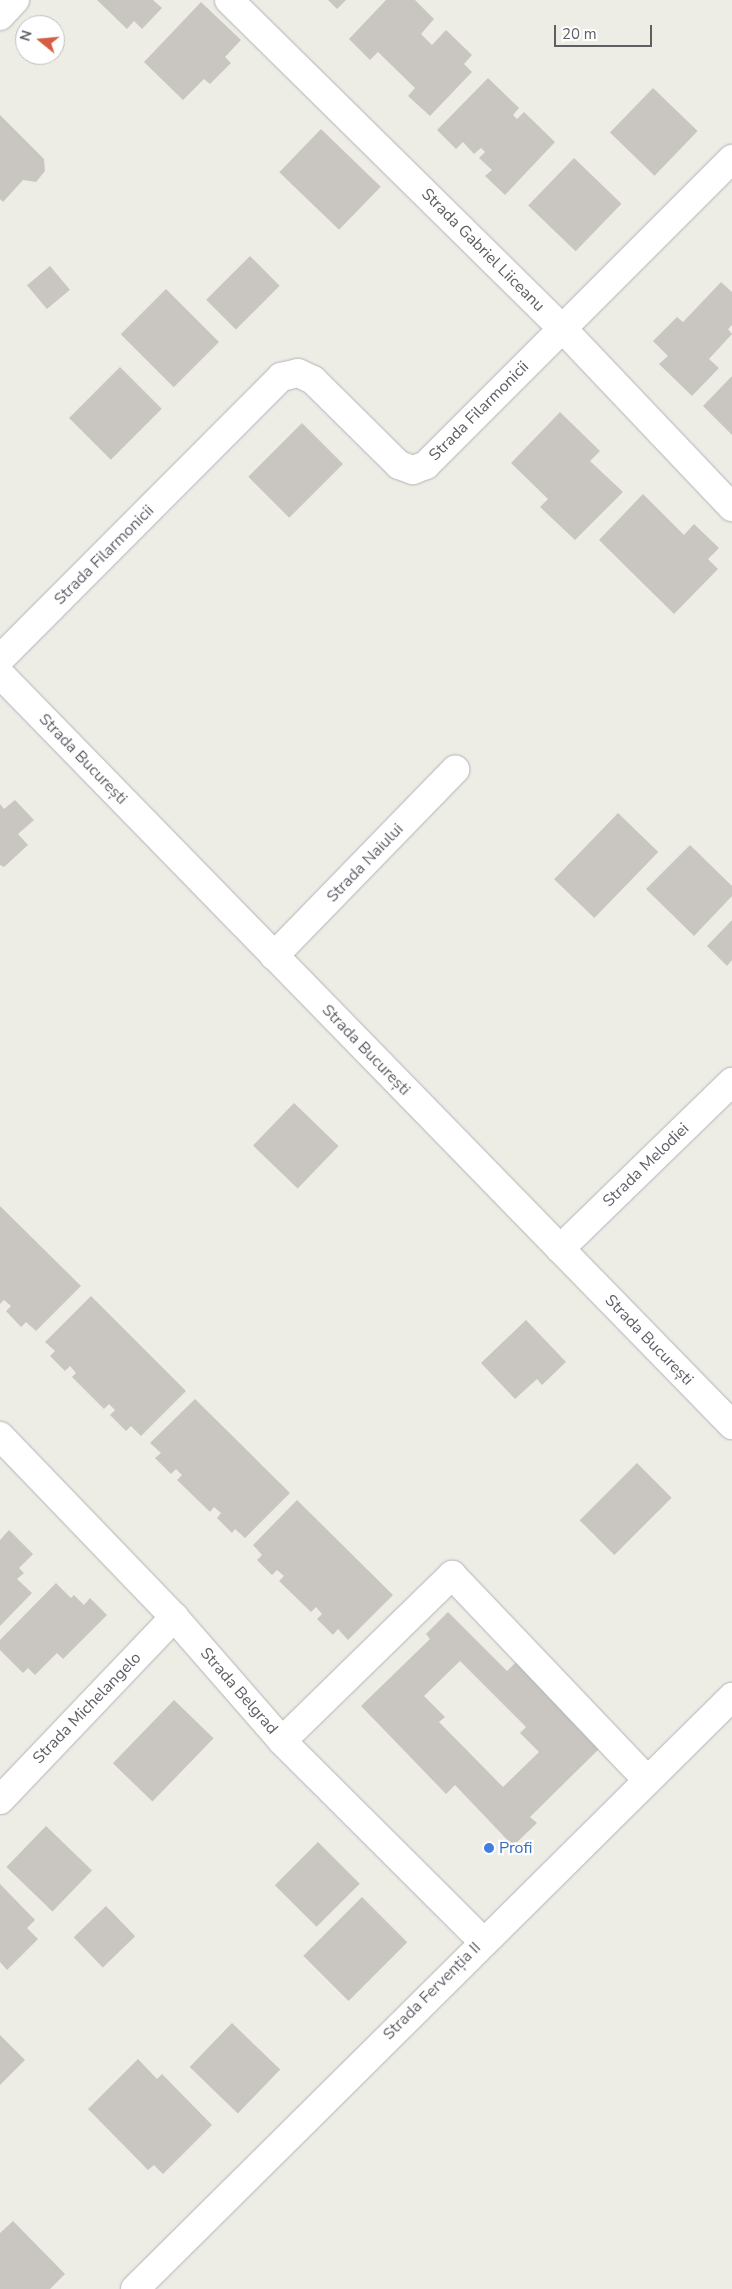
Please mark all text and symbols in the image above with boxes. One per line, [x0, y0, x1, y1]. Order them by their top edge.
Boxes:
north arrow [15, 15, 65, 65]
scale bar [557, 15, 654, 47]
text: 20 m [562, 24, 597, 44]
text: N [16, 28, 37, 44]
street label: Strada Gabriel Liiceanu [417, 184, 549, 316]
street label: Strada Filarmonicii [425, 357, 533, 465]
street label: Strada Filarmonicii [50, 501, 158, 609]
street label: Strada București [35, 710, 131, 808]
street label: Strada Naiului [323, 820, 407, 906]
street label: Strada București [318, 1001, 414, 1099]
street label: Strada Melodiei [599, 1119, 693, 1211]
street label: Strada București [601, 1291, 697, 1389]
street label: Strada Belgrad [196, 1644, 282, 1738]
street label: Strada Michelangelo [29, 1648, 145, 1768]
place label: Profi [499, 1838, 532, 1858]
marker: Profi [483, 1842, 495, 1854]
street label: Strada Fervenția II [379, 1938, 485, 2044]

